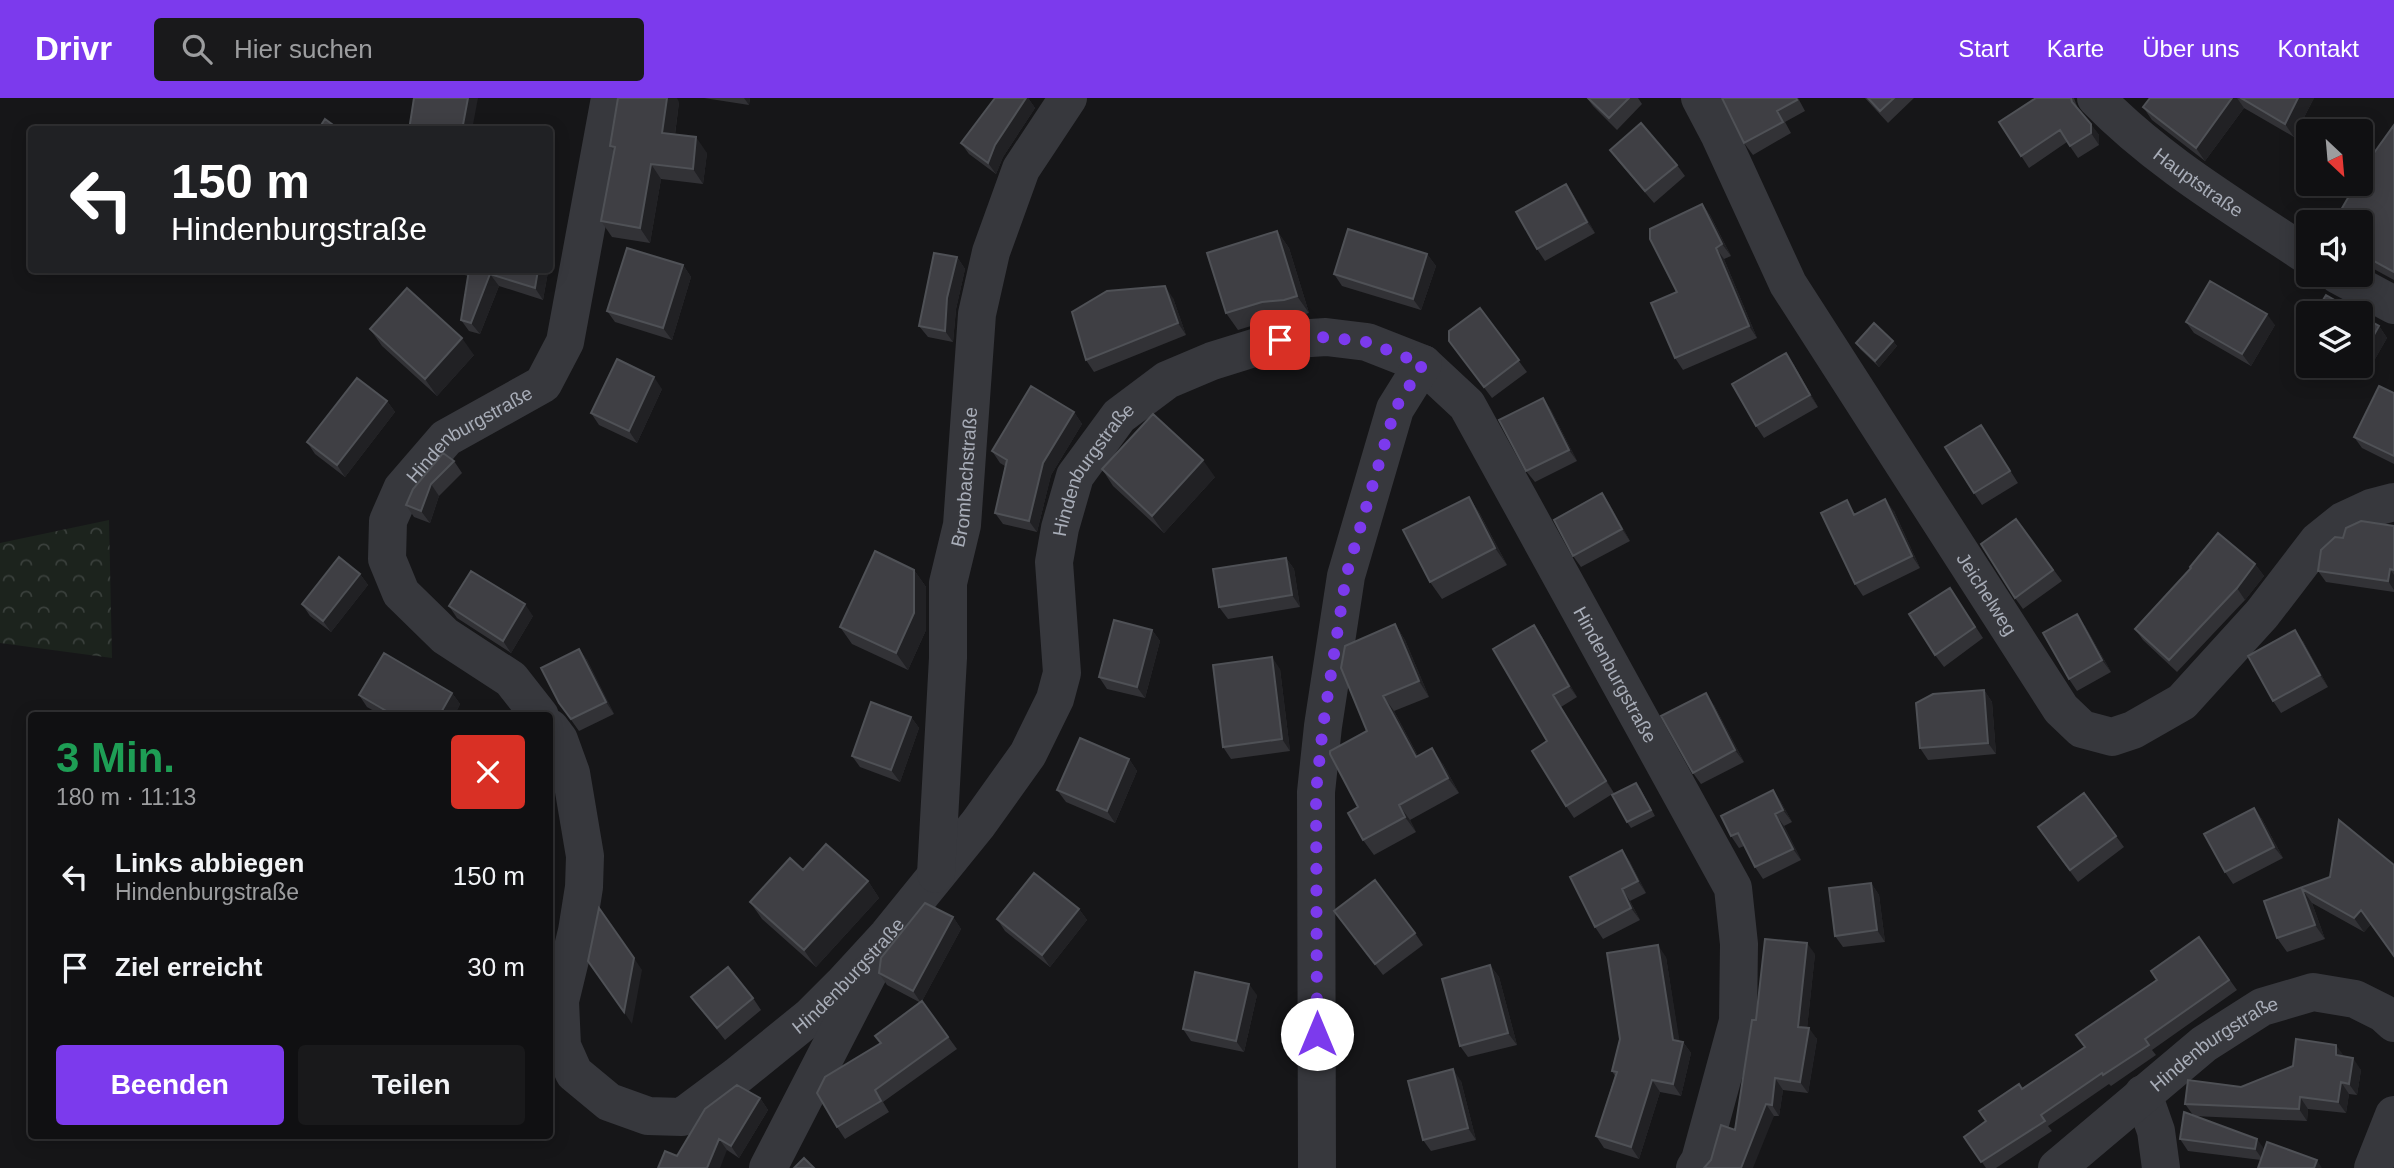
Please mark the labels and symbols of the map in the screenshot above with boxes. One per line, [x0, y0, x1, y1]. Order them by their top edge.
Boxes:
north arrow [2296, 119, 2373, 196]
street label: Hauptstraße [2149, 144, 2247, 221]
pin [1250, 310, 1310, 370]
street label: Hindenburgstraße [402, 382, 536, 487]
street label: Hindenburgstraße [1049, 399, 1138, 538]
street label: Brombachstraße [947, 406, 981, 549]
street label: Jeichelweg [1952, 549, 2021, 639]
street label: Hindenburgstraße [1569, 603, 1661, 747]
street label: Hindenburgstraße [788, 914, 909, 1038]
street label: Hindenburgstraße [2146, 993, 2280, 1096]
position arrow [1280, 997, 1354, 1071]

